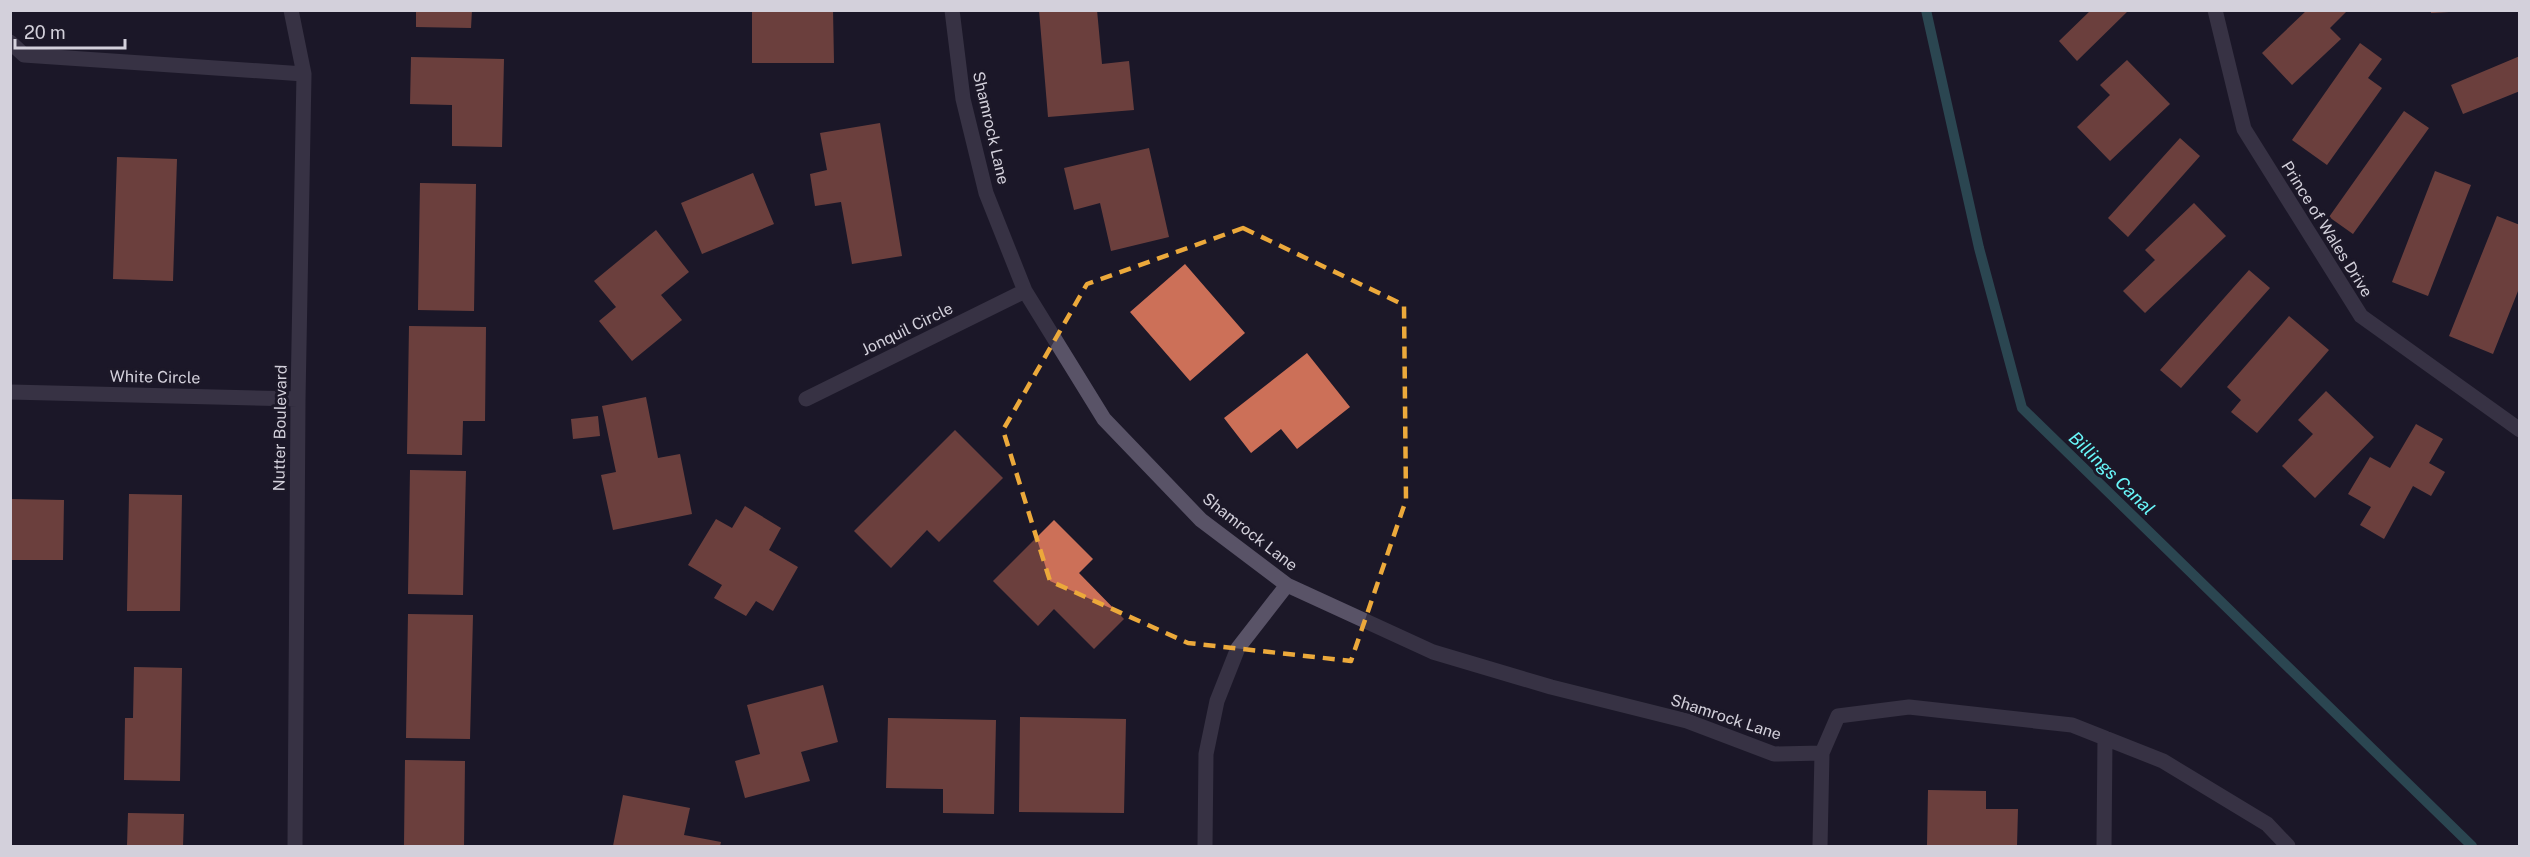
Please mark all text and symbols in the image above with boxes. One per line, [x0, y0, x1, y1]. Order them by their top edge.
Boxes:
scale bar [15, 12, 124, 50]
text: 20 m [24, 22, 66, 43]
street label: Shamrock Lane [969, 70, 1013, 186]
street label: Prince of Wales Drive [2277, 158, 2377, 300]
street label: Jonquil Circle [858, 299, 956, 359]
street label: Nutter Boulevard [269, 364, 291, 492]
street label: White Circle [110, 367, 200, 387]
water label: Billings Canal [2065, 427, 2159, 519]
street label: Shamrock Lane [1199, 489, 1301, 575]
street label: Shamrock Lane [1668, 690, 1784, 744]

